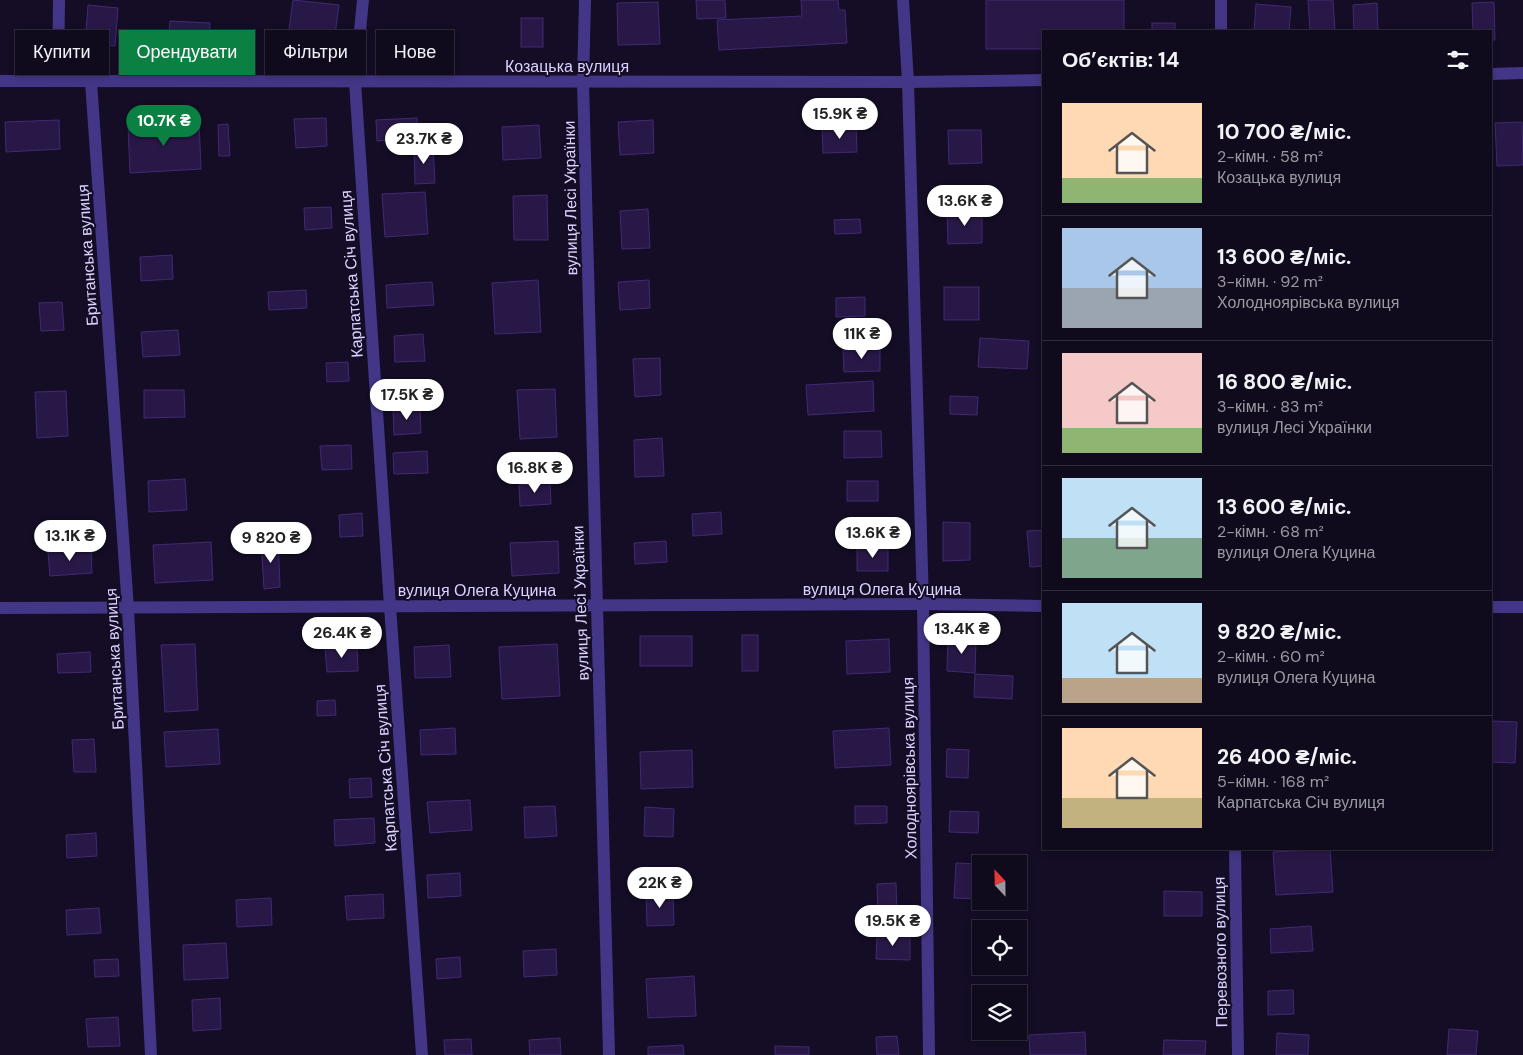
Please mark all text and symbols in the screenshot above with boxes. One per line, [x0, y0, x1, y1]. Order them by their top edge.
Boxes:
chip: Купити [15, 30, 109, 75]
chip: Орендувати [119, 30, 255, 75]
chip: Фільтри [265, 30, 366, 75]
chip: Нове [376, 30, 454, 75]
text: Об’єктів: 14 [1062, 46, 1179, 74]
icon: filters [1444, 46, 1472, 74]
street label: Козацька вулиця [505, 56, 629, 77]
pin: 15.9K ₴ [794, 98, 886, 140]
text: 15.9K ₴ [813, 103, 867, 124]
pin: 10.7K ₴ [118, 104, 210, 147]
text: 10.7K ₴ [137, 110, 191, 131]
text: 10 700 ₴/міс. [1217, 118, 1351, 146]
street label: вулиця Лесі Українки [559, 120, 582, 276]
pin: 23.7K ₴ [378, 122, 470, 165]
icon: home [1102, 123, 1162, 183]
text: 23.7K ₴ [396, 128, 452, 149]
text: 2-кімн. · 58 m² [1217, 146, 1323, 167]
text: Козацька вулиця [1217, 167, 1341, 188]
street label: Британська вулиця [72, 183, 103, 327]
pin: 13.6K ₴ [919, 184, 1011, 227]
street label: Карпатська Січ вулиця [335, 189, 368, 358]
text: 13.6K ₴ [938, 190, 992, 211]
text: 13 600 ₴/міс. [1217, 243, 1351, 271]
icon: home [1102, 248, 1162, 308]
text: 3-кімн. · 92 m² [1217, 271, 1323, 292]
text: Холодноярівська вулиця [1217, 292, 1399, 313]
pin: 11K ₴ [827, 318, 897, 360]
text: 11K ₴ [844, 323, 880, 344]
text: 16 800 ₴/міс. [1217, 368, 1352, 396]
icon: home [1102, 373, 1162, 433]
pin: 17.5K ₴ [361, 378, 453, 421]
text: 17.5K ₴ [381, 384, 433, 405]
text: 3-кімн. · 83 m² [1217, 396, 1323, 417]
text: вулиця Лесі Українки [1217, 417, 1372, 438]
pin: 16.8K ₴ [489, 452, 581, 494]
text: 16.8K ₴ [508, 457, 562, 478]
text: 13 600 ₴/міс. [1217, 493, 1351, 521]
icon: home [1102, 498, 1162, 558]
pin: 13.6K ₴ [827, 516, 919, 559]
pin: 13.1K ₴ [24, 520, 116, 562]
text: 2-кімн. · 68 m² [1217, 521, 1324, 542]
pin: 9 820 ₴ [225, 522, 317, 564]
text: 13.6K ₴ [846, 522, 900, 543]
text: 13.1K ₴ [45, 525, 95, 546]
street label: вулиця Лесі Українки [567, 525, 594, 681]
text: 9 820 ₴ [242, 527, 300, 548]
text: вулиця Олега Куцина [1217, 542, 1375, 563]
street label: вулиця Олега Куцина [803, 579, 961, 600]
street label: вулиця Олега Куцина [398, 580, 556, 601]
street label: Британська вулиця [100, 588, 129, 730]
pin: 13.4K ₴ [916, 612, 1008, 655]
pin: 26.4K ₴ [296, 616, 388, 659]
text: 13.4K ₴ [935, 618, 989, 639]
text: 9 820 ₴/міс. [1217, 618, 1341, 646]
text: 26.4K ₴ [313, 622, 371, 643]
icon: home [1102, 623, 1162, 683]
text: 2-кімн. · 60 m² [1217, 646, 1325, 667]
text: вулиця Олега Куцина [1217, 667, 1375, 688]
street label: Холодноярівська вулиця [897, 677, 922, 859]
street label: Карпатська Січ вулиця [369, 683, 402, 852]
text: 26 400 ₴/міс. [1217, 743, 1357, 771]
icon: home [1102, 748, 1162, 808]
text: 5-кімн. · 168 m² [1217, 771, 1329, 792]
text: Карпатська Січ вулиця [1217, 792, 1385, 813]
north arrow [972, 855, 1028, 910]
map controls [972, 855, 1027, 1040]
pin: 22K ₴ [625, 866, 695, 909]
text: 22K ₴ [638, 872, 682, 893]
street label: Перевозного вулиця [1209, 876, 1232, 1028]
pin: 19.5K ₴ [847, 904, 939, 947]
text: 19.5K ₴ [866, 910, 920, 931]
button: locate [972, 920, 1027, 975]
button: layers [972, 985, 1027, 1040]

